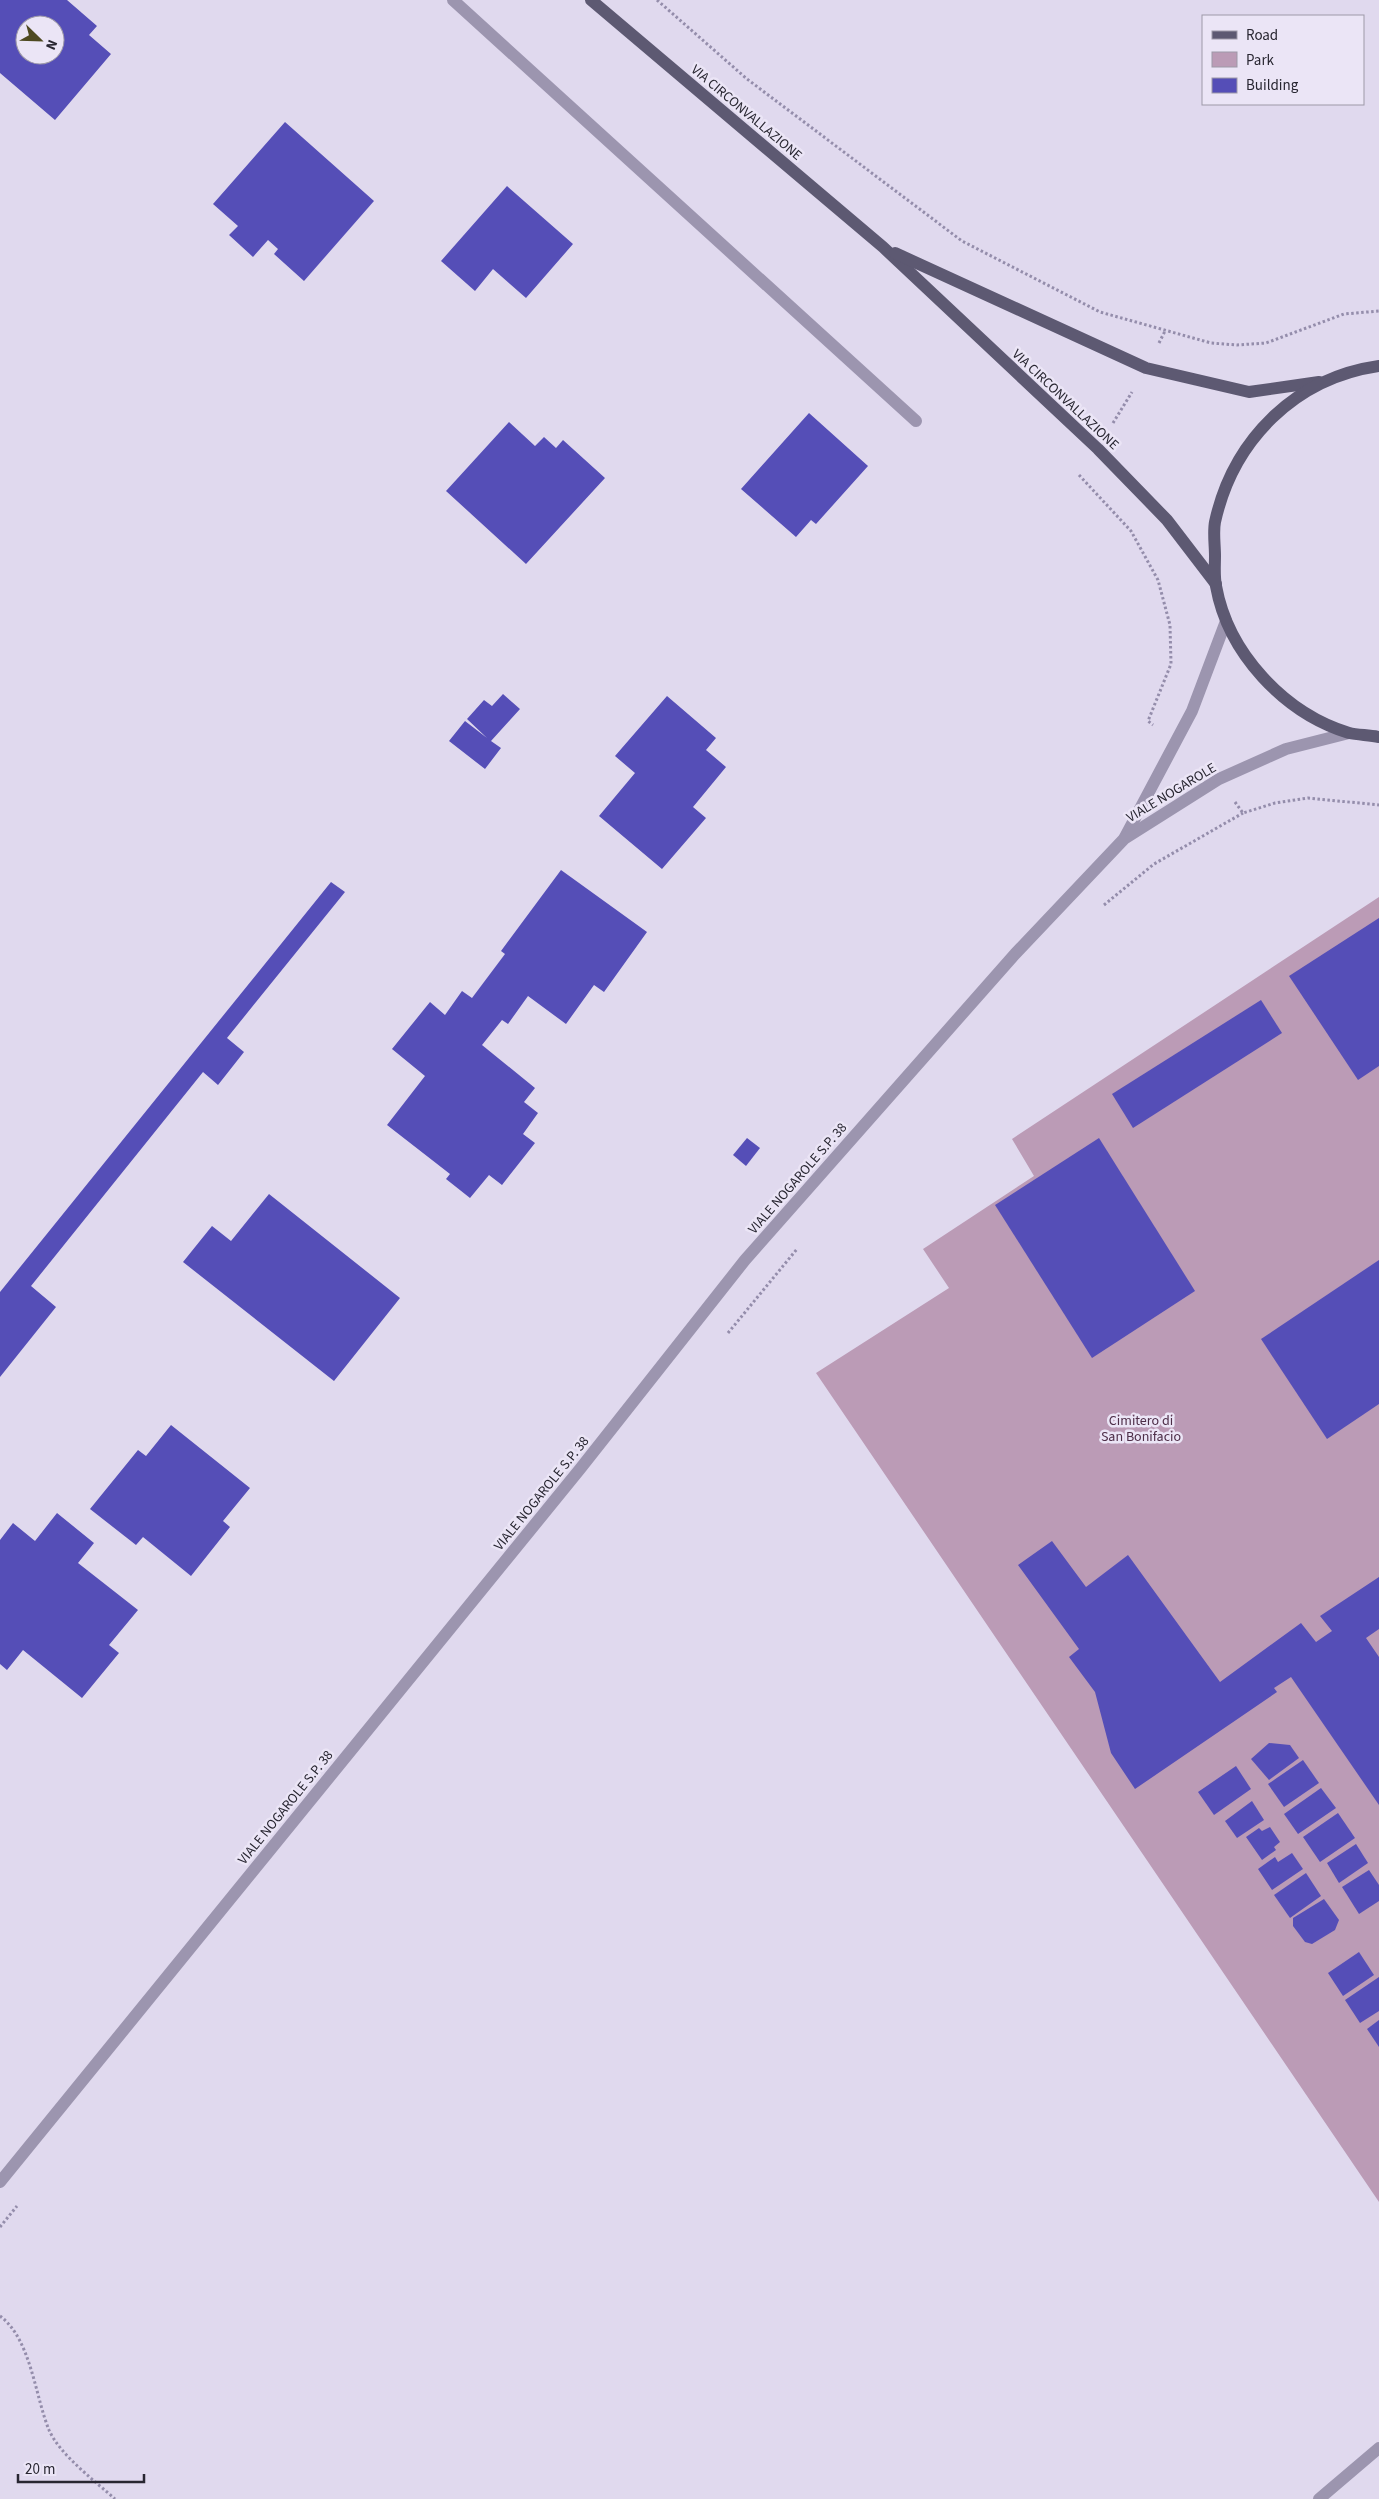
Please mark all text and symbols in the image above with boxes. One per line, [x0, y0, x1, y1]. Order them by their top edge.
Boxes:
north arrow [15, 15, 65, 65]
legend [1202, 15, 1364, 105]
text: Road [1246, 25, 1278, 46]
text: N [40, 36, 62, 53]
text: Park [1246, 50, 1275, 71]
street label: VIA CIRCONVALLAZIONE [686, 60, 806, 165]
text: Building [1246, 75, 1299, 96]
street label: VIA CIRCONVALLAZIONE [1007, 345, 1123, 455]
street label: VIALE NOGAROLE [1123, 758, 1220, 828]
street label: VIALE NOGAROLE S.P. 38 [744, 1119, 852, 1239]
park label: Cimitero di San Bonifacio [1101, 1411, 1181, 1447]
street label: VIALE NOGAROLE S.P. 38 [489, 1432, 594, 1555]
street label: VIALE NOGAROLE S.P. 38 [233, 1746, 338, 1869]
scale bar [18, 2452, 144, 2484]
text: 20 m [25, 2459, 55, 2480]

